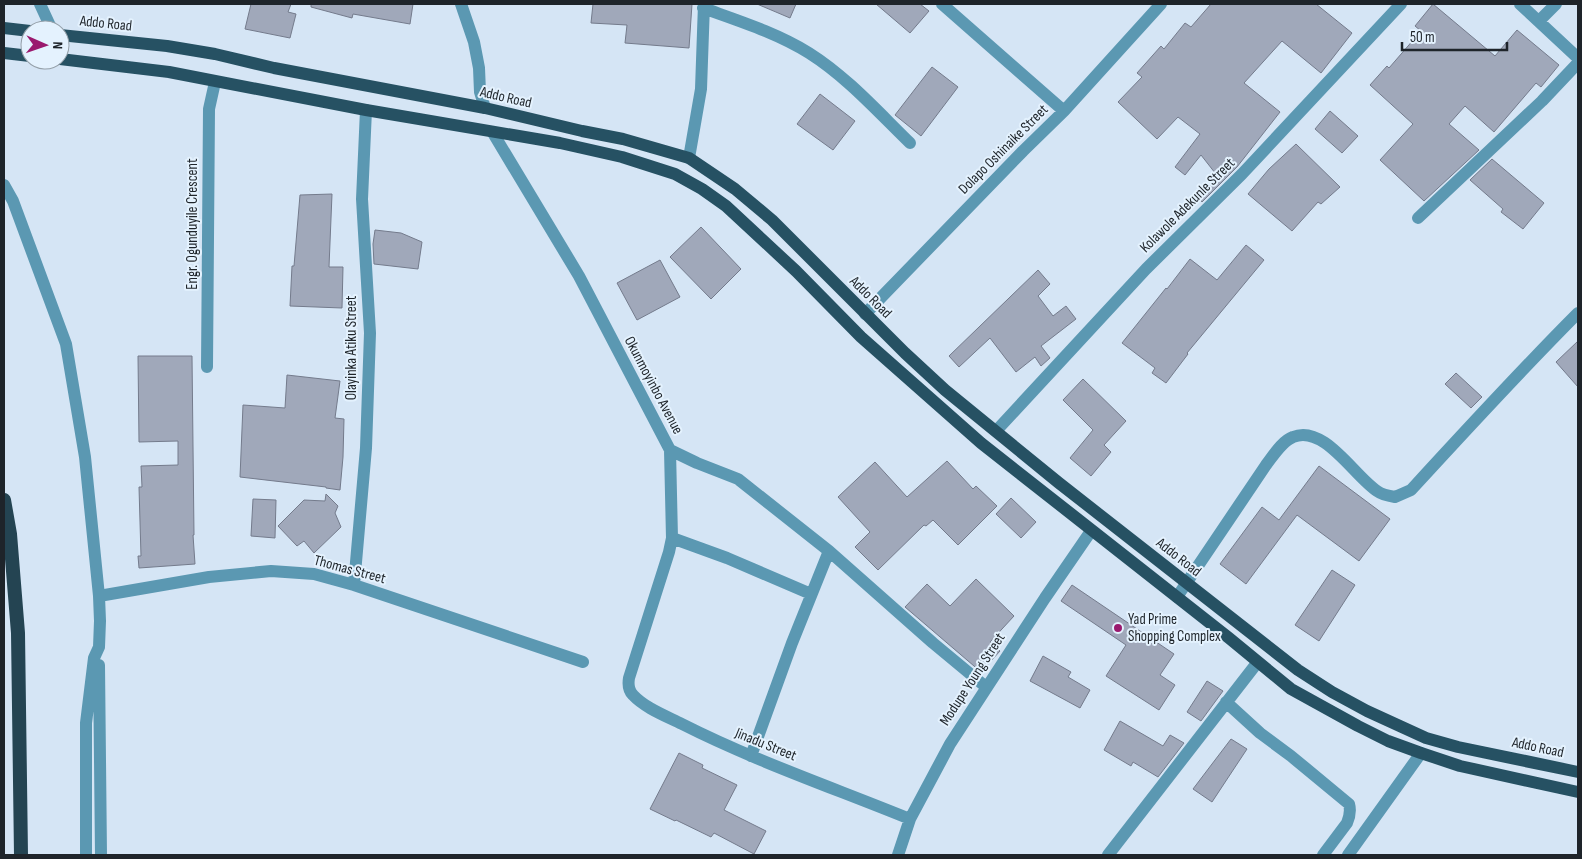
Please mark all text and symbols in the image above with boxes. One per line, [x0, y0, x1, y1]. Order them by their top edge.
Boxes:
street label: Addo Road [78, 11, 133, 36]
north arrow [20, 20, 70, 70]
scale bar [1402, 20, 1507, 52]
text: 50 m [1410, 28, 1435, 47]
text: N [49, 41, 66, 49]
street label: Addo Road [477, 82, 534, 113]
street label: Dolapo Oshinaike Street [954, 100, 1053, 198]
street label: Kolawole Adekunle Street [1136, 154, 1239, 257]
street label: Engr. Ogunduyile Crescent [183, 158, 202, 290]
street label: Addo Road [845, 271, 896, 323]
street label: Olayinka Atiku Street [342, 295, 361, 400]
street label: Okunmoyinbo Avenue [620, 333, 687, 437]
street label: Addo Road [1151, 533, 1205, 581]
street label: Thomas Street [312, 551, 388, 588]
place label: Yad Prime Shopping Complex [1128, 610, 1221, 646]
marker: Yad Prime Shopping Complex [1112, 622, 1124, 634]
street label: Modupe Young Street [935, 629, 1010, 729]
street label: Jinadu Street [731, 723, 800, 766]
street label: Addo Road [1509, 733, 1565, 762]

